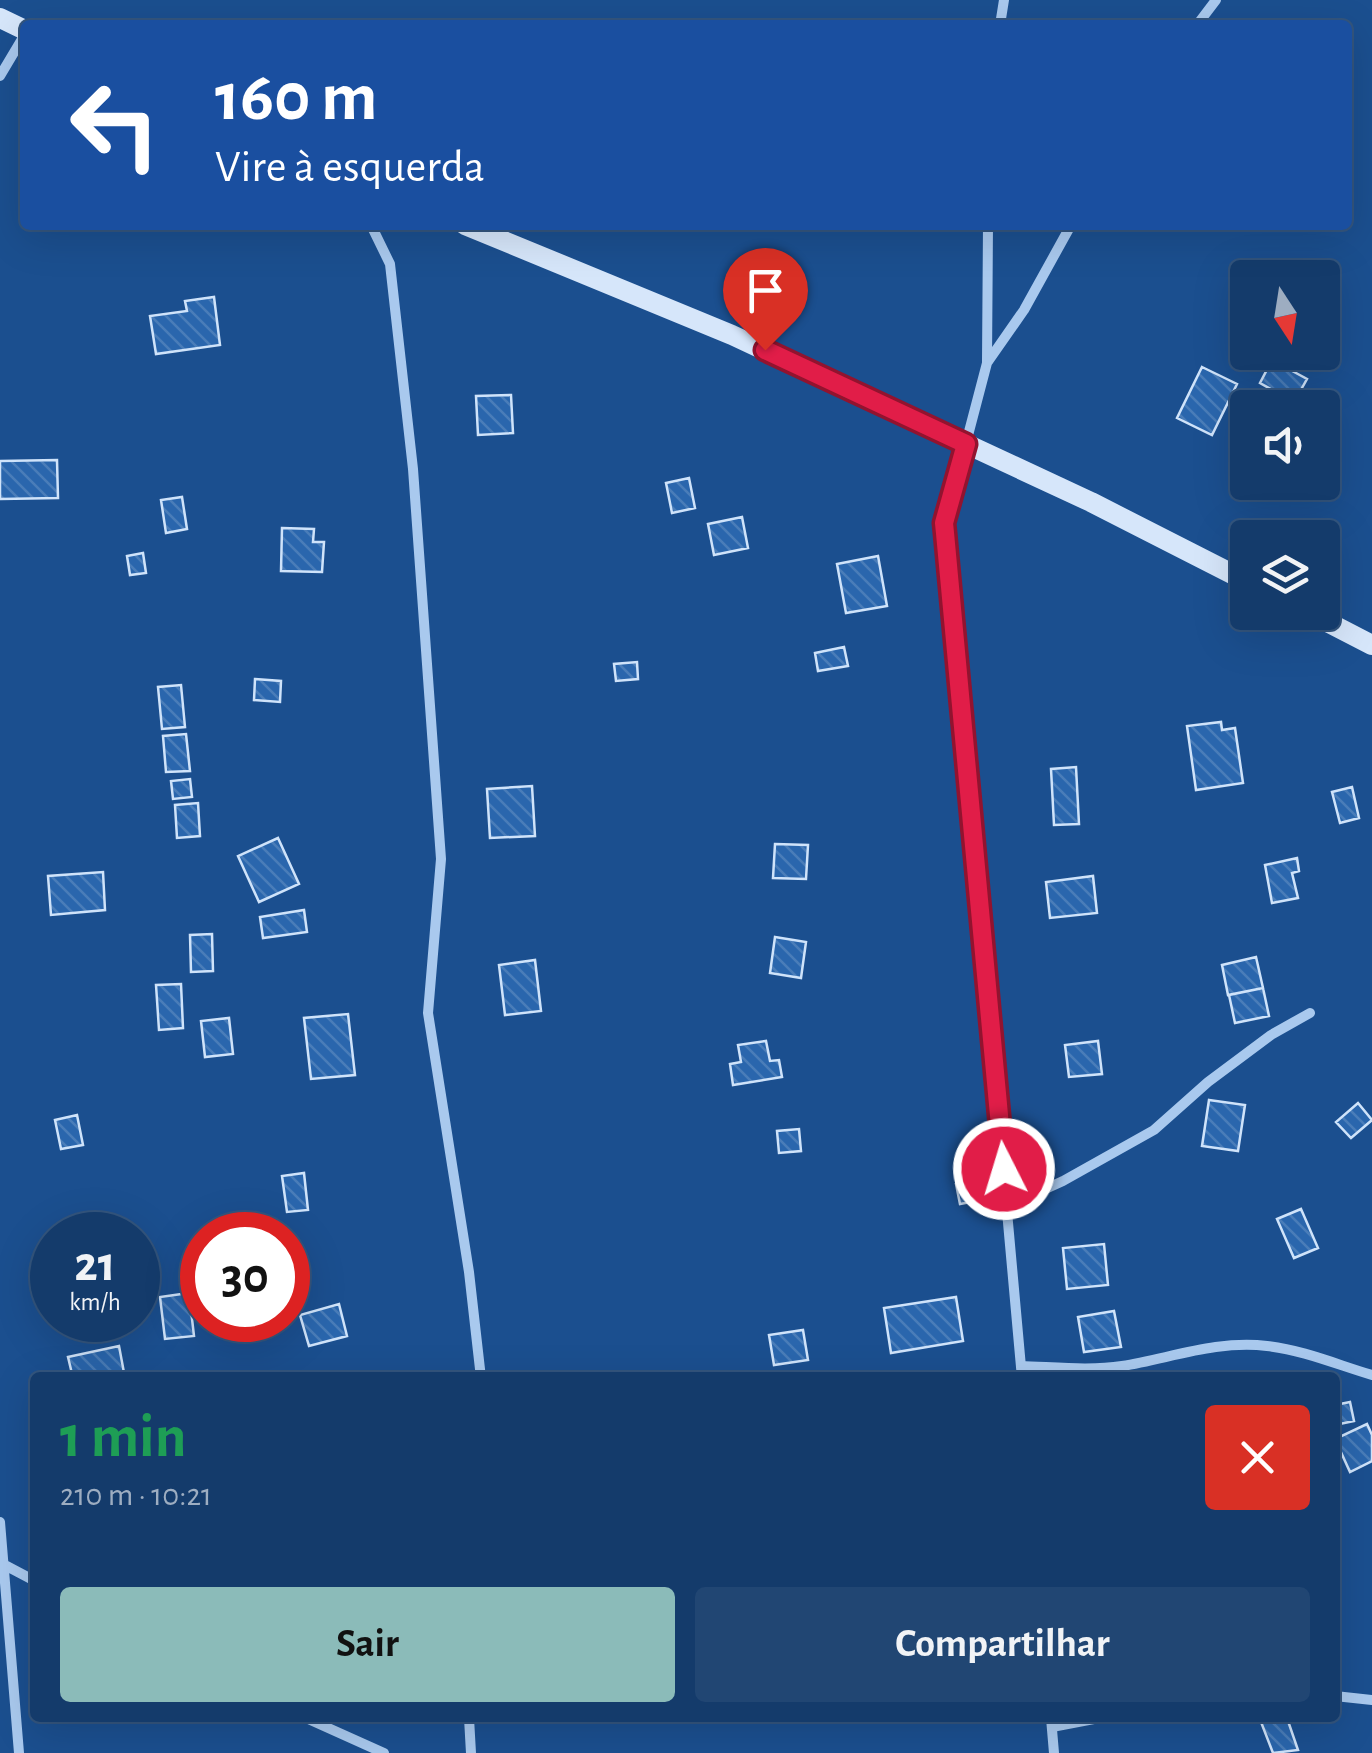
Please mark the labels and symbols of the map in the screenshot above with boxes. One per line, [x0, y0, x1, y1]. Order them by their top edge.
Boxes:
pin [723, 248, 808, 351]
north arrow [1230, 260, 1340, 370]
position arrow [952, 1117, 1056, 1221]
speed limit sign: 30 [180, 1212, 310, 1342]

